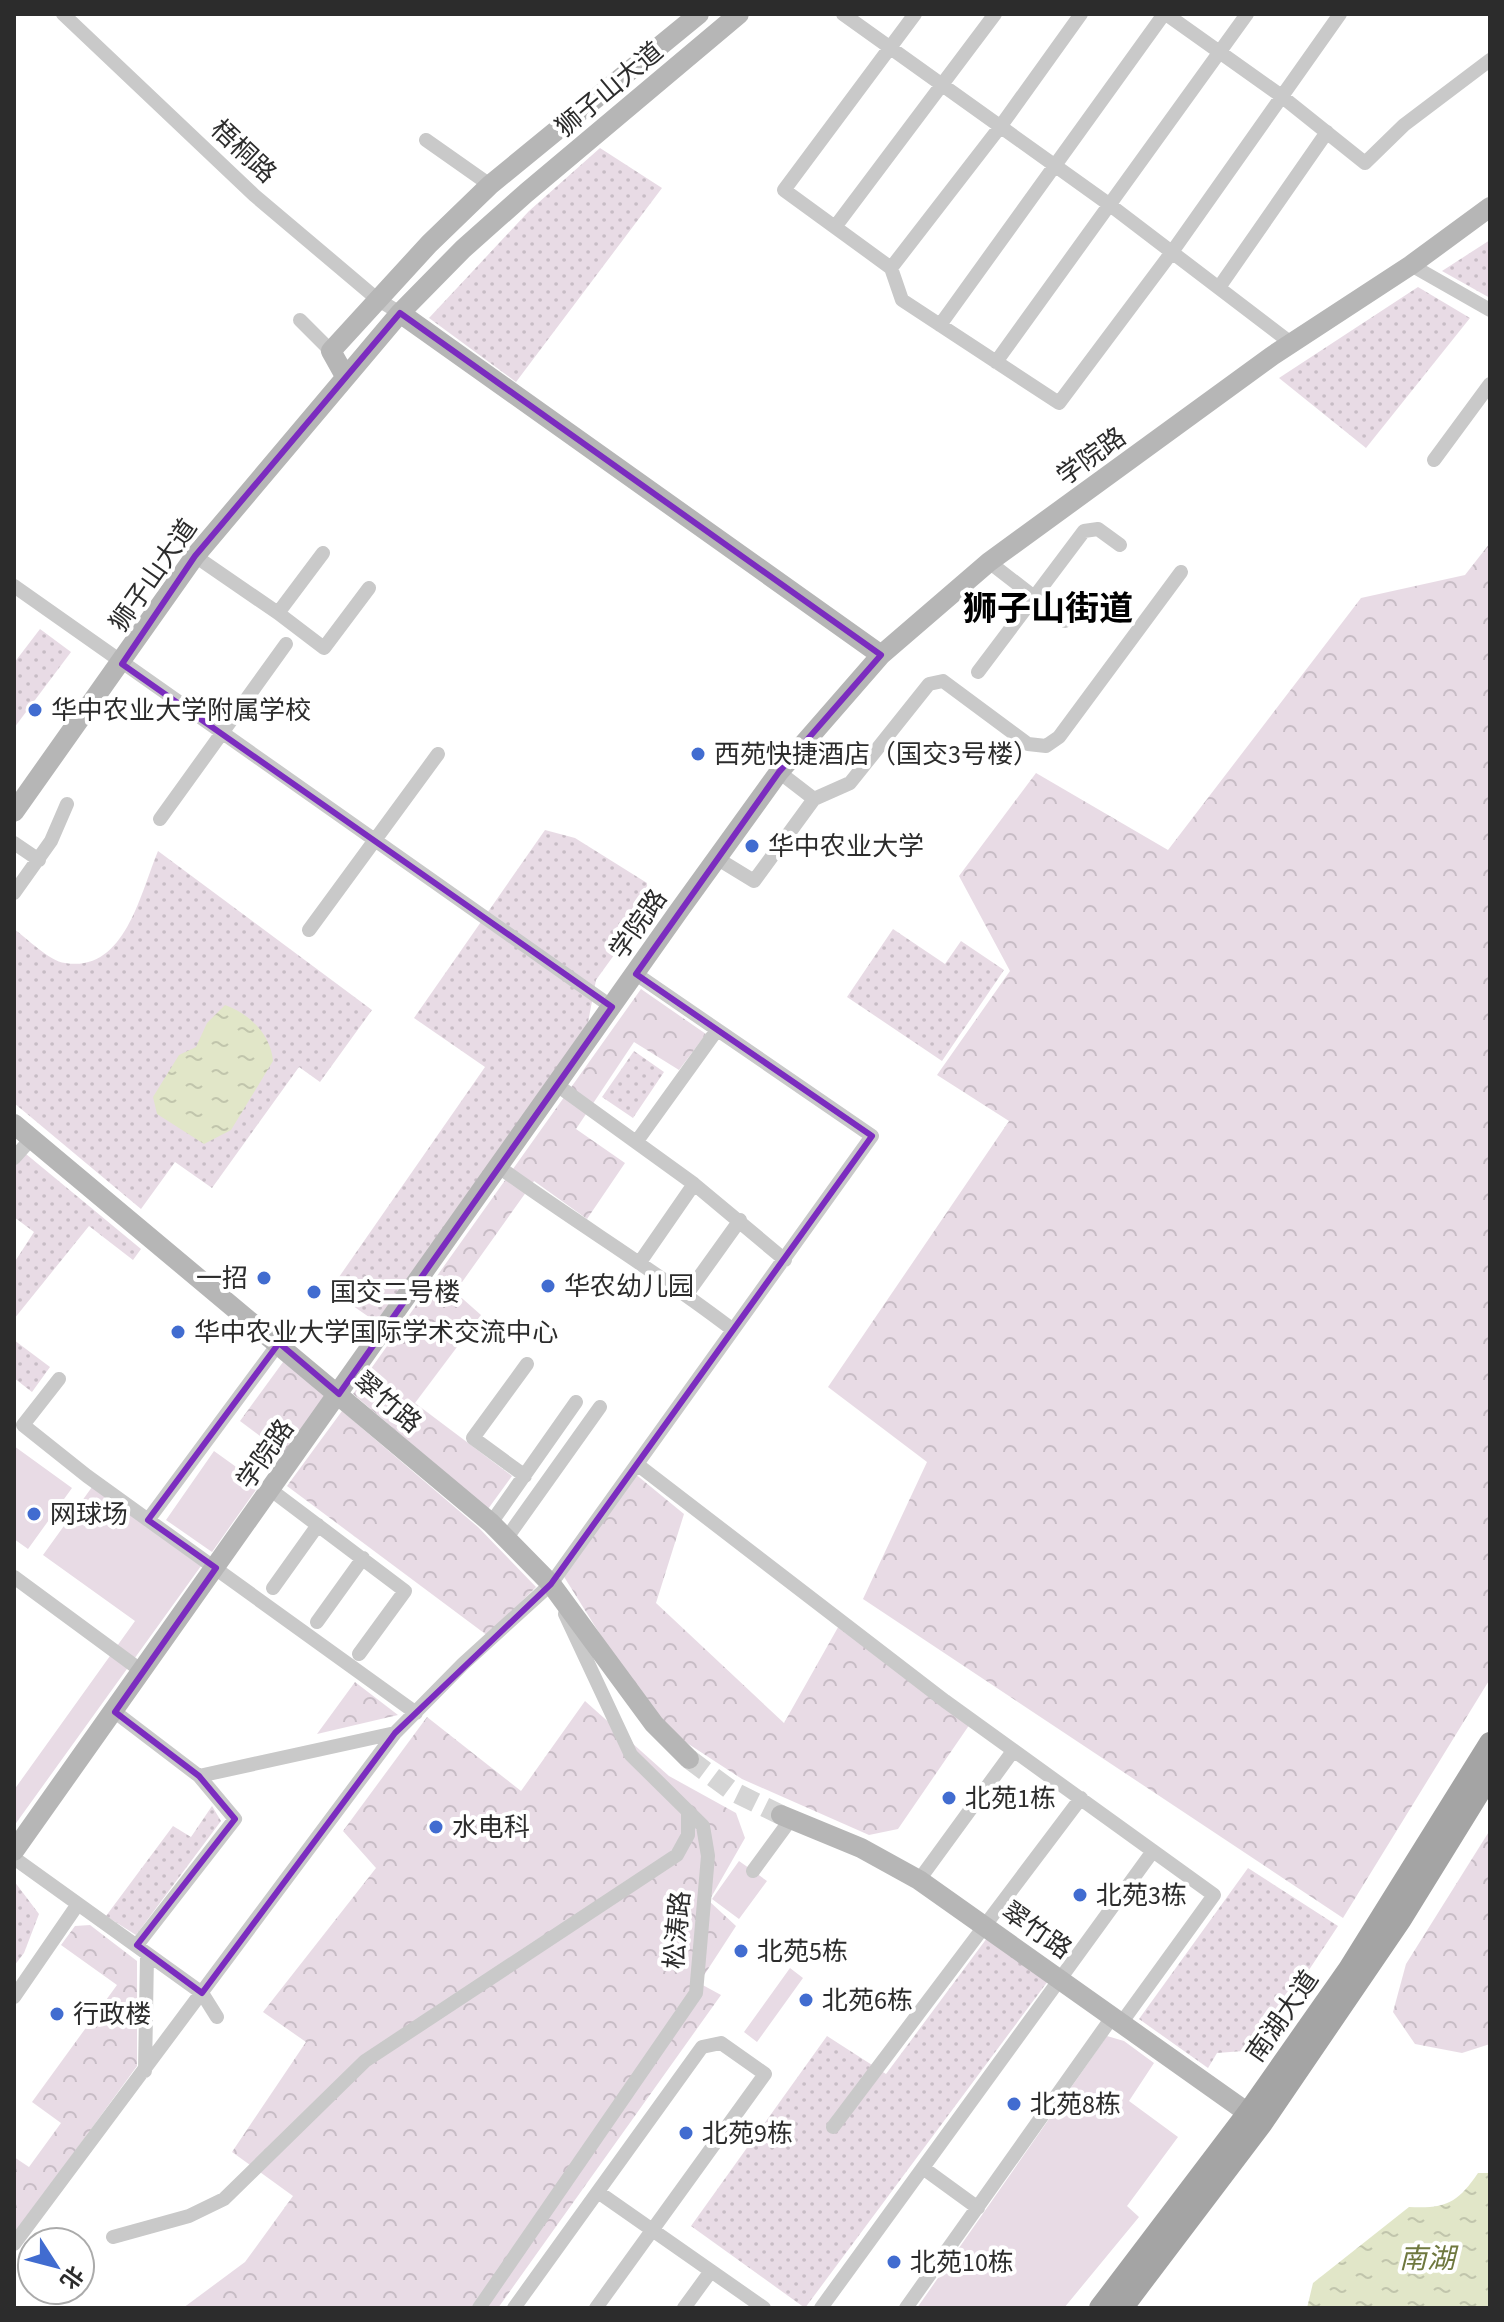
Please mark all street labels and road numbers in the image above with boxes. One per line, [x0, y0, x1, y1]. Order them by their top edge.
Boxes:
street label: 狮子山大道 [548, 33, 671, 145]
street label: 梧桐路 [203, 111, 285, 191]
street label: 学院路 [1049, 419, 1134, 494]
street label: 狮子山大道 [101, 511, 206, 639]
street label: 学院路 [601, 882, 676, 967]
street label: 翠竹路 [346, 1363, 429, 1442]
street label: 学院路 [228, 1412, 303, 1497]
street label: 松涛路 [656, 1890, 699, 1971]
street label: 翠竹路 [994, 1893, 1079, 1968]
street label: 南湖大道 [1237, 1963, 1327, 2070]

